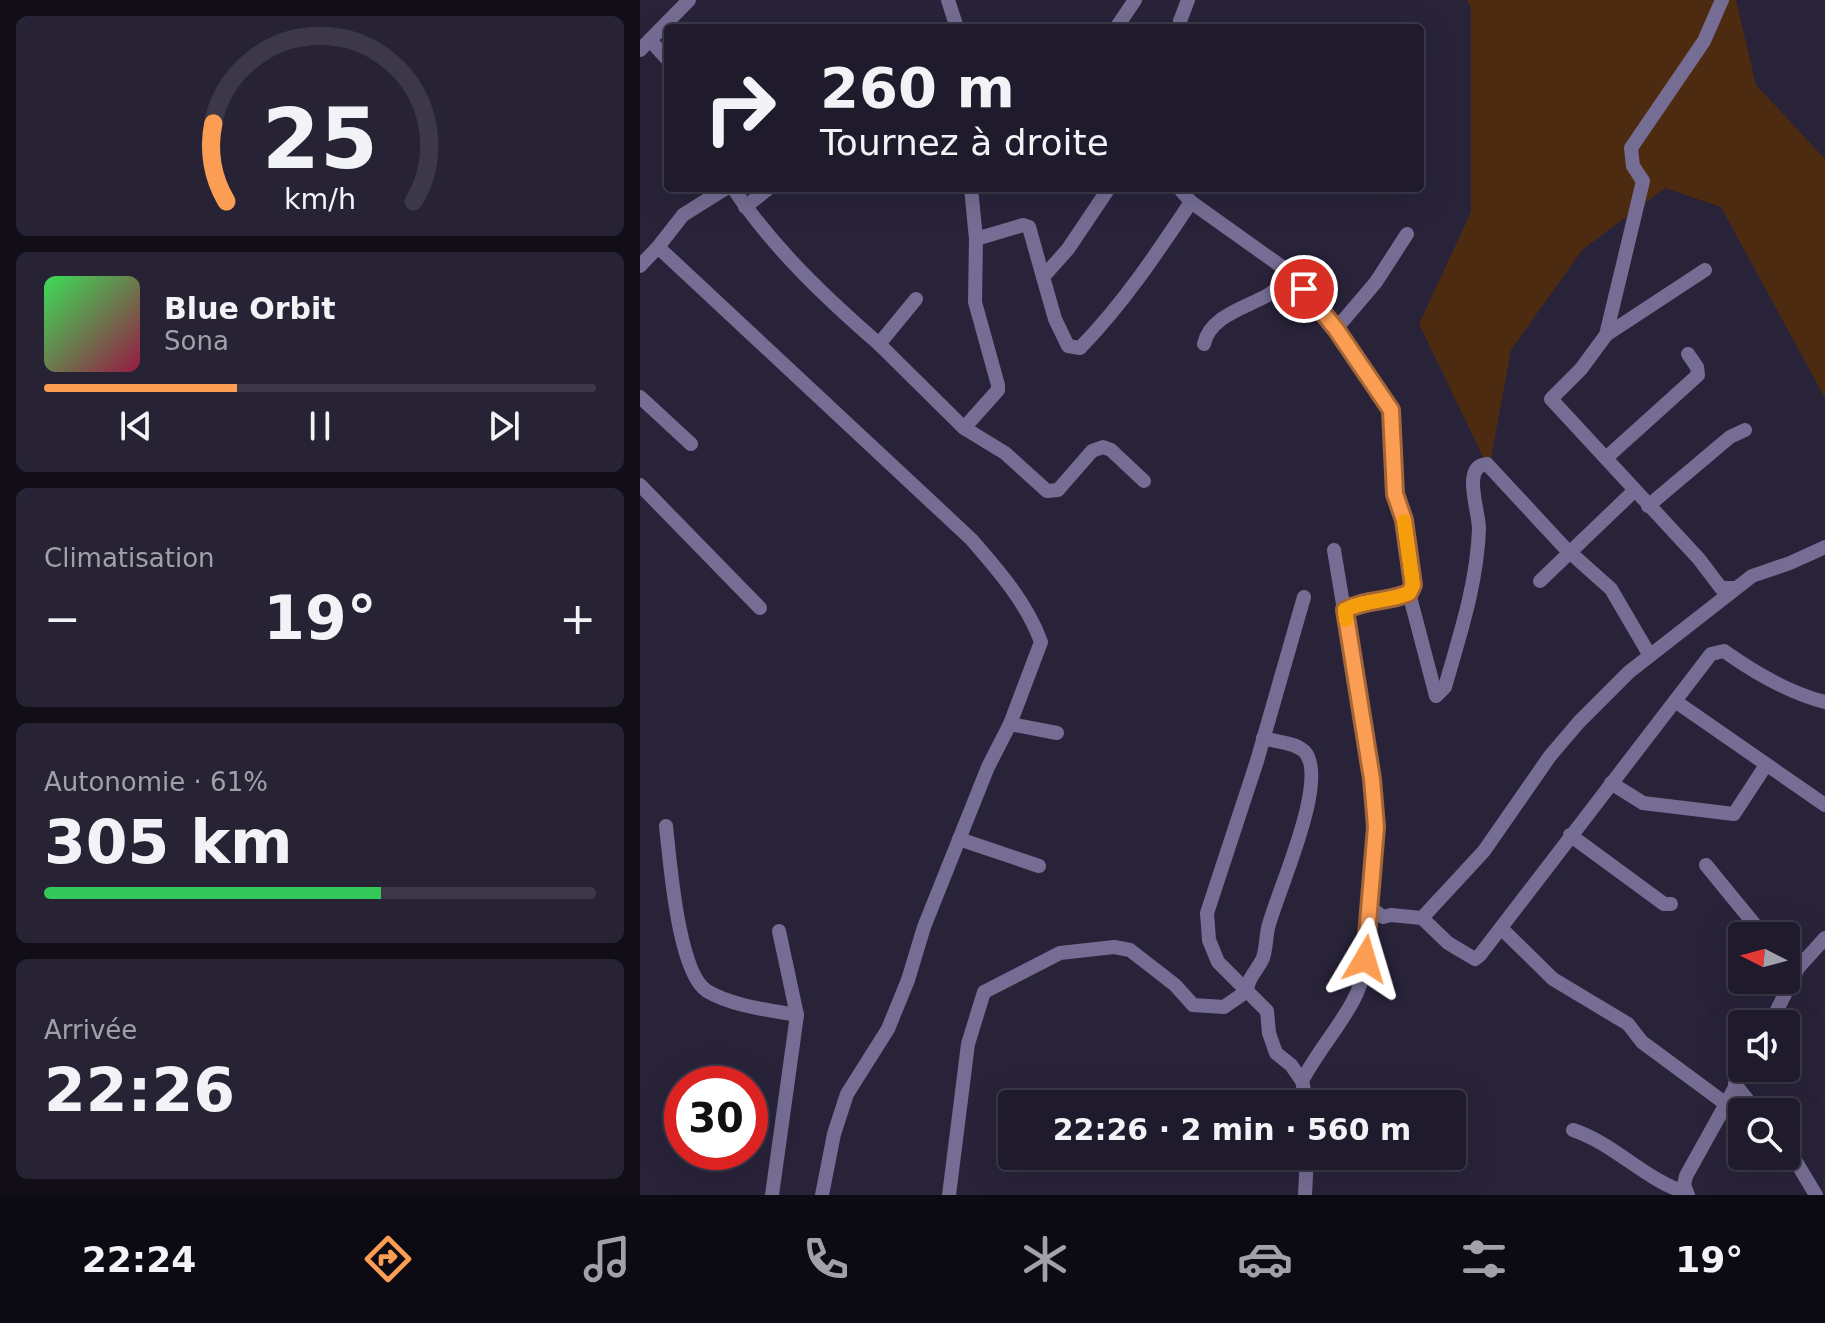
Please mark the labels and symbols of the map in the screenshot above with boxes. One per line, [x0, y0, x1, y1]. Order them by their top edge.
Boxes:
pin [1270, 255, 1338, 323]
position arrow [1323, 917, 1407, 1001]
north arrow [1728, 922, 1800, 994]
speed limit sign: 30 [664, 1066, 768, 1170]

